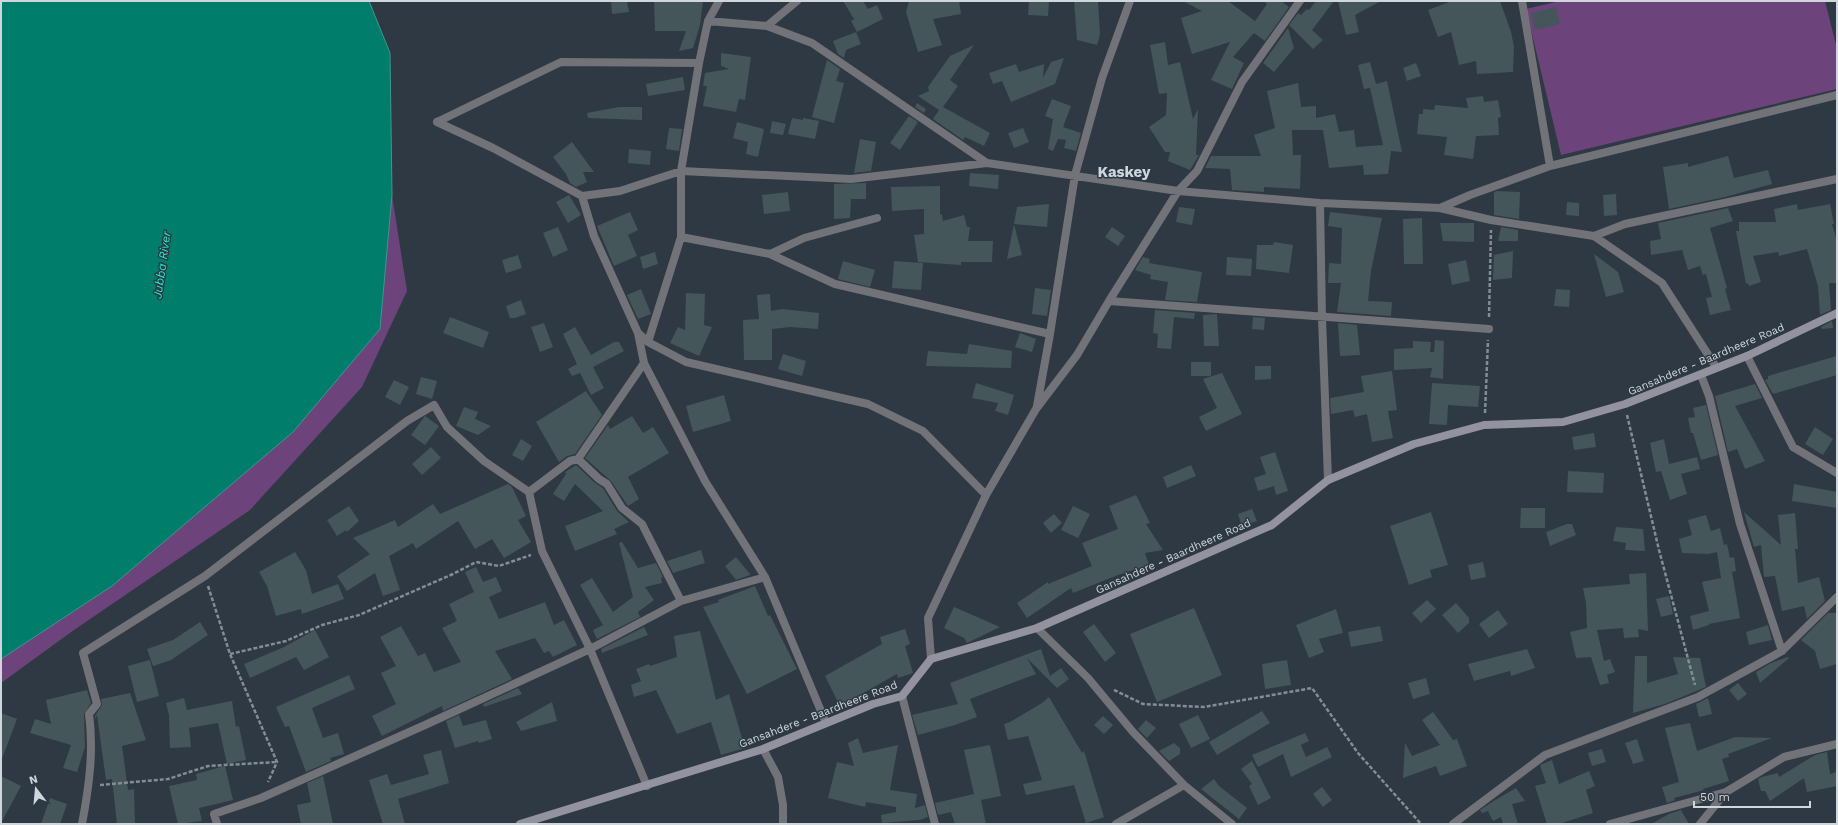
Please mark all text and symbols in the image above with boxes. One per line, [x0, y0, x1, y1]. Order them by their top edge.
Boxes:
district label: Kaskey [1098, 163, 1151, 181]
water label: Jubba River [150, 229, 174, 300]
street label: Gansahdere - Baardheere Road [1626, 321, 1786, 398]
street label: Gansahdere - Baardheere Road [1094, 516, 1253, 597]
street label: Gansahdere - Baardheere Road [737, 678, 899, 751]
north arrow [16, 769, 56, 809]
text: N [28, 772, 39, 787]
scale bar [1694, 783, 1810, 809]
text: 50 m [1700, 790, 1730, 804]

